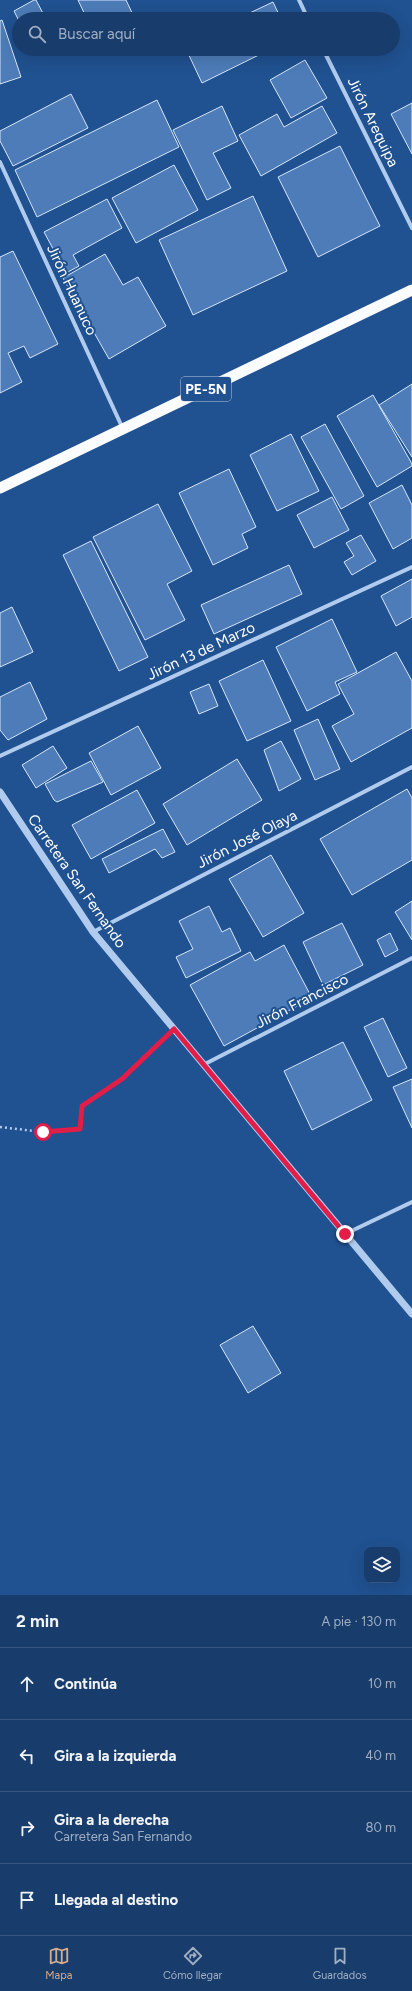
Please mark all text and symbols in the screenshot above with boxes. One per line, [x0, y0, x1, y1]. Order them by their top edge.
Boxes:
search box [12, 12, 400, 56]
icon: search [26, 23, 48, 45]
text: Buscar aquí [58, 25, 135, 43]
street label: Jirón Arequipa [344, 74, 402, 170]
street label: Jirón Huanuco [43, 242, 101, 338]
road number: PE-5N [181, 377, 231, 401]
street label: Jirón 13 de Marzo [144, 618, 258, 684]
street label: Jirón José Olaya [194, 806, 300, 872]
street label: Carretera San Fernando [24, 811, 130, 952]
street label: Jirón Francisco [253, 970, 352, 1032]
route start [34, 1123, 52, 1141]
route end [336, 1225, 354, 1243]
map controls [364, 1547, 400, 1583]
button: layers [364, 1547, 400, 1583]
text: 2 min [16, 1611, 59, 1631]
text: A pie · 130 m [321, 1614, 396, 1629]
icon: ahead [16, 1673, 38, 1695]
text: Continúa [54, 1675, 117, 1693]
text: 10 m [368, 1676, 396, 1691]
icon: left [16, 1745, 38, 1767]
text: Gira a la izquierda [54, 1747, 176, 1765]
text: 40 m [365, 1748, 396, 1763]
text: Gira a la derecha [54, 1811, 169, 1829]
icon: right [16, 1817, 38, 1839]
text: 80 m [365, 1820, 396, 1835]
text: Carretera San Fernando [54, 1829, 192, 1844]
icon: arrive [16, 1889, 38, 1911]
text: Llegada al destino [54, 1891, 178, 1909]
tab: Mapa [45, 1945, 72, 1982]
tab: Cómo llegar [163, 1945, 222, 1982]
tab: Guardados [313, 1945, 367, 1982]

